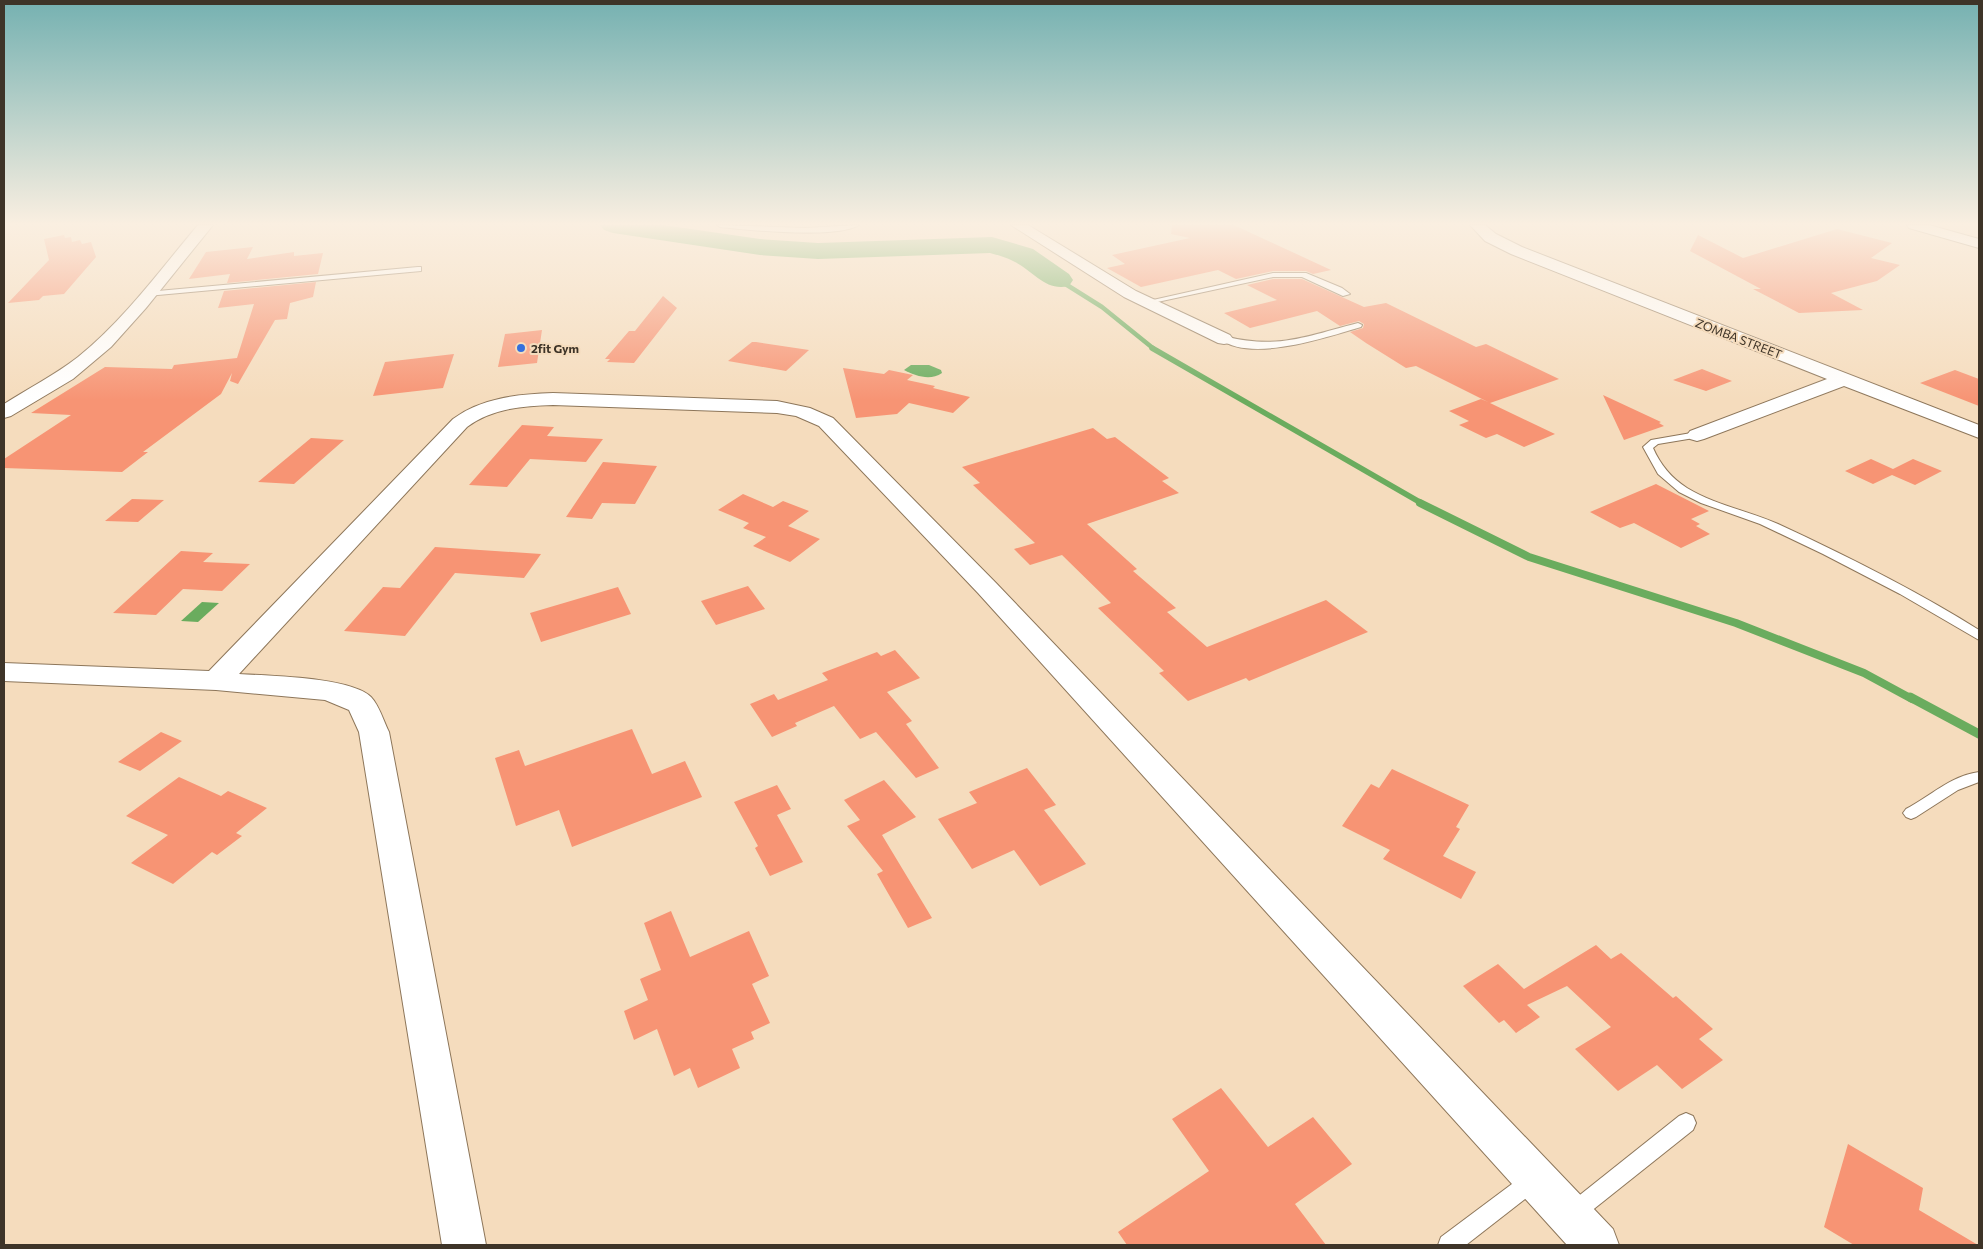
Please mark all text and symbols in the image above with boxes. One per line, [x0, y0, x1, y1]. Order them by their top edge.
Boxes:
street label: ZOMBA STREET [1694, 315, 1785, 361]
place label: 2fit Gym [531, 341, 579, 355]
marker: 2fit Gym [515, 342, 527, 354]

